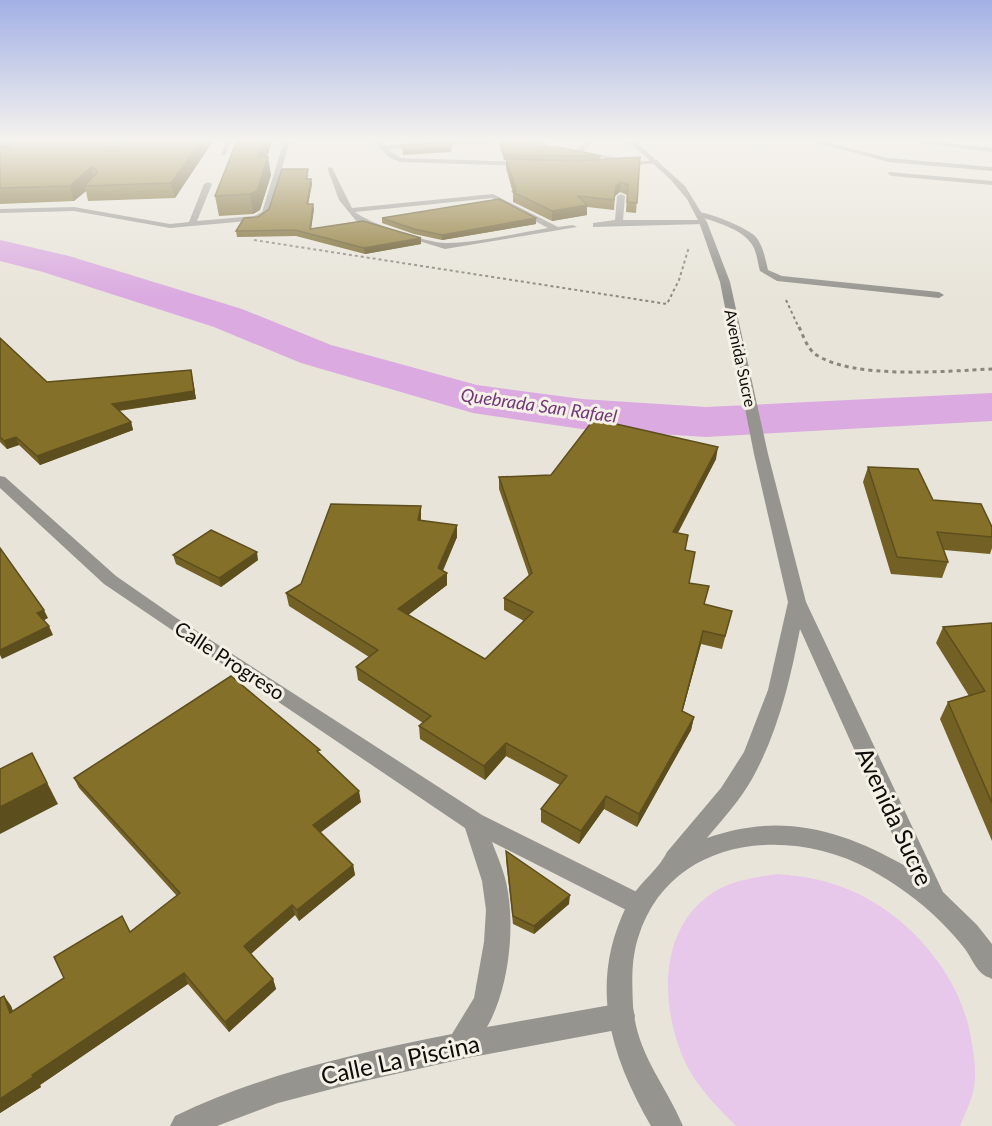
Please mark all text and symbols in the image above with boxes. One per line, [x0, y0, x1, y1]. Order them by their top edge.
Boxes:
street label: Avenida Sucre [721, 307, 761, 409]
water label: Quebrada San Rafael [460, 383, 618, 427]
street label: Calle Progreso [171, 616, 289, 704]
street label: Avenida Sucre [850, 742, 940, 890]
street label: Calle La Piscina [318, 1028, 482, 1090]

